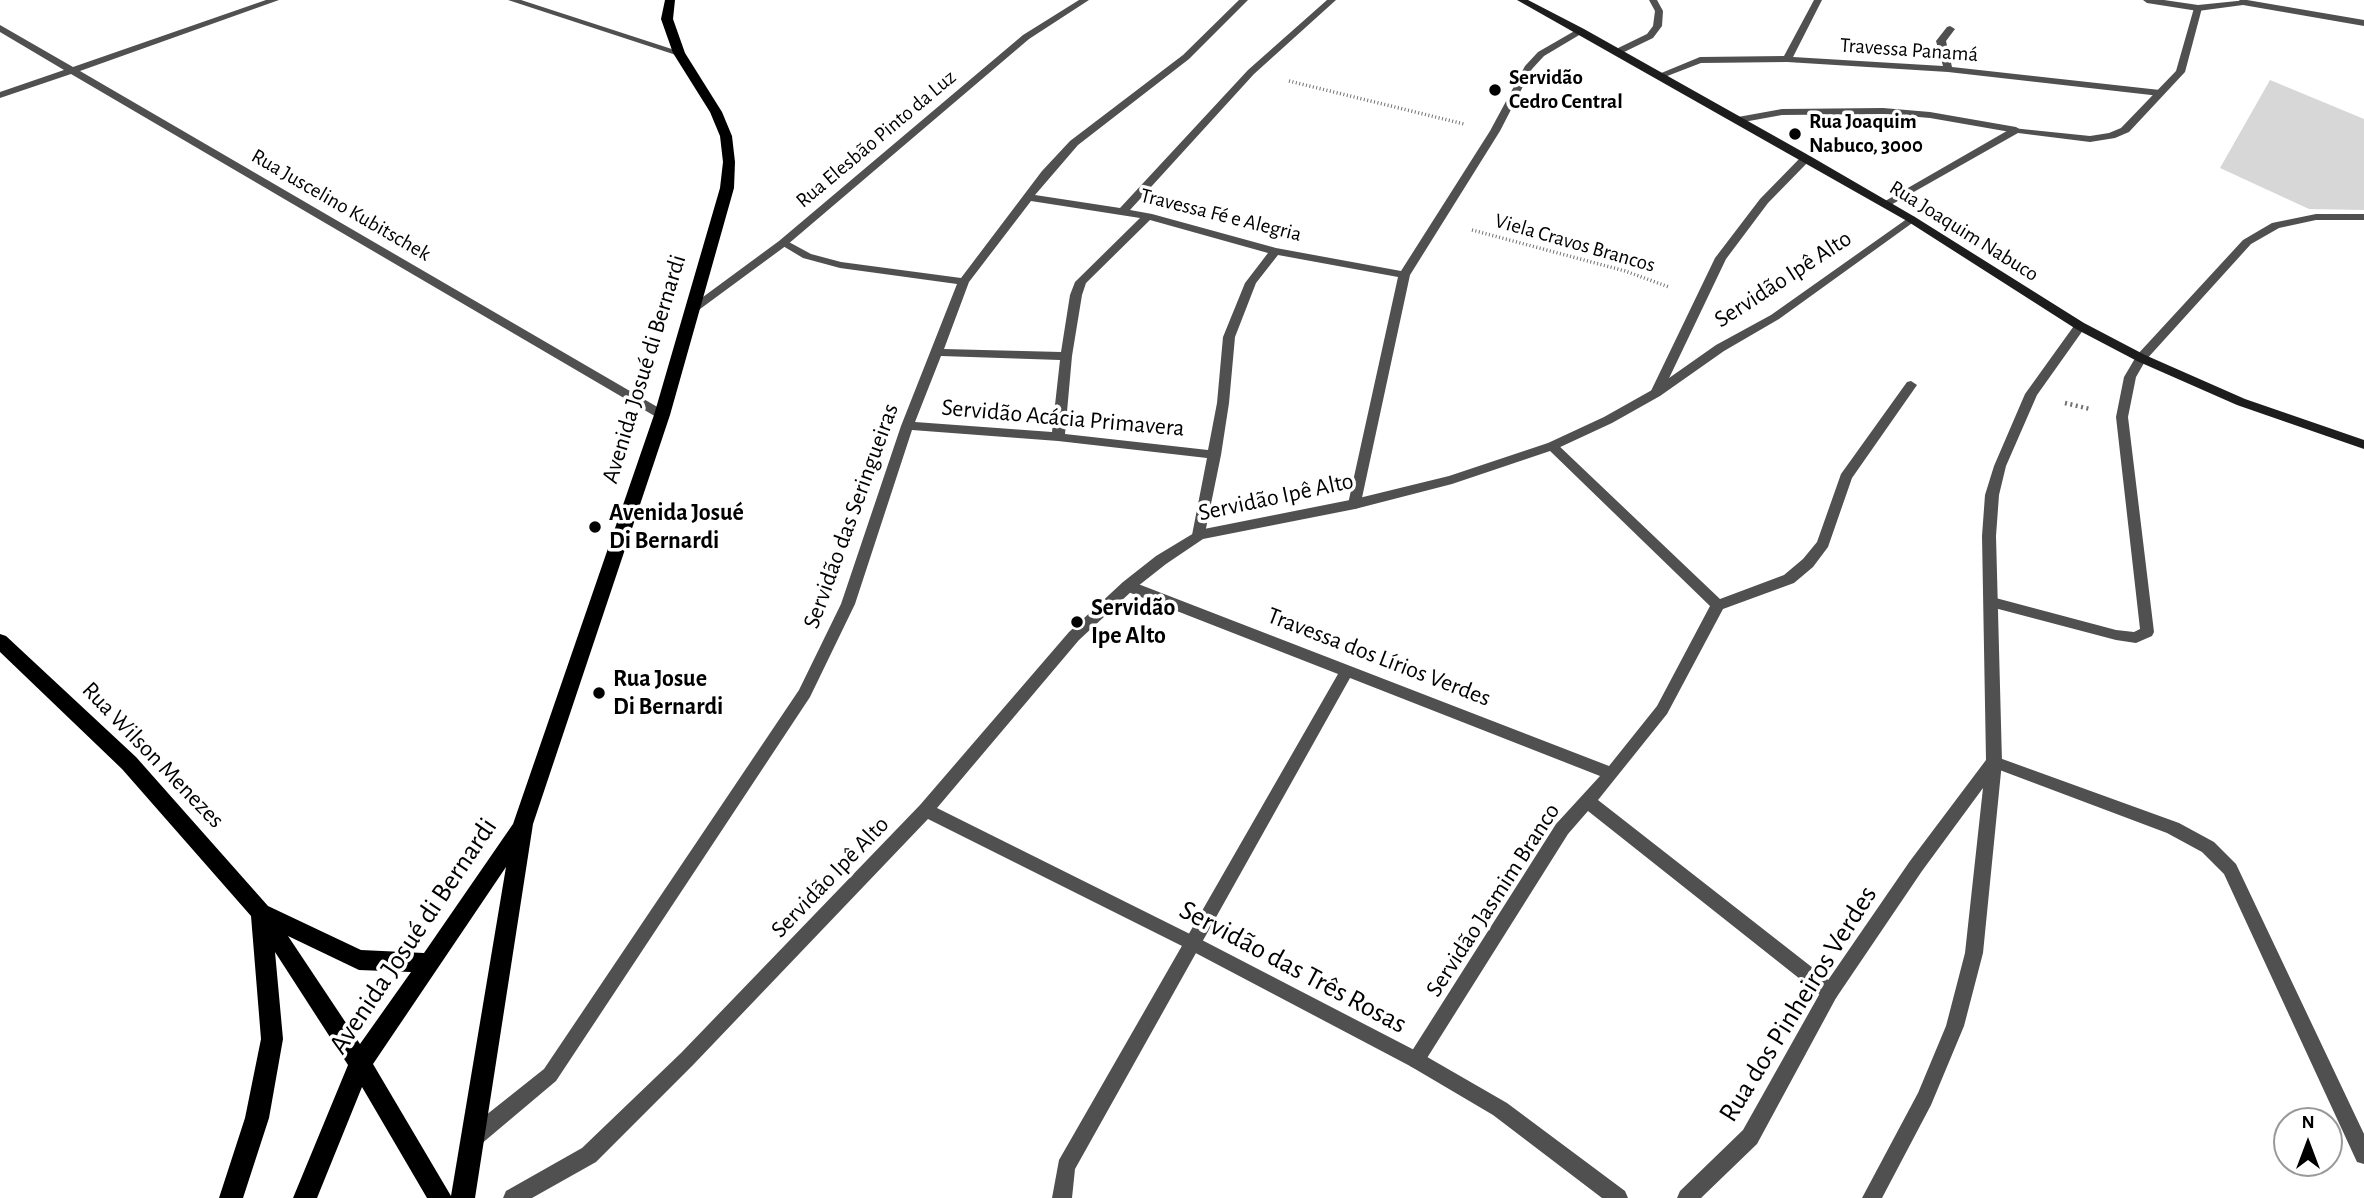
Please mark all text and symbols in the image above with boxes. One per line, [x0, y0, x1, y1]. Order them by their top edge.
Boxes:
street label: Travessa Panamá [1839, 33, 1979, 67]
street label: Rua Elesbão Pinto da Luz [791, 65, 961, 213]
place label: Servidão Cedro Central [1509, 65, 1623, 115]
marker: Servidão Cedro Central [1487, 82, 1503, 98]
place label: Rua Joaquim Nabuco, 3000 [1809, 109, 1923, 159]
marker: Rua Joaquim Nabuco, 3000 [1787, 126, 1803, 142]
street label: Rua Juscelino Kubitschek [247, 143, 435, 267]
street label: Rua Joaquim Nabuco [1885, 175, 2043, 287]
street label: Travessa Fé e Alegria [1138, 183, 1304, 247]
street label: Viela Cravos Brancos [1492, 208, 1658, 278]
street label: Servidão Ipê Alto [1709, 224, 1857, 334]
street label: Avenida Josué di Bernardi [595, 251, 693, 487]
street label: Servidão Acácia Primavera [940, 393, 1186, 443]
street label: Servidão das Seringueiras [797, 399, 905, 633]
street label: Servidão Ipê Alto [1196, 467, 1356, 527]
place label: Avenida Josué Di Bernardi [609, 499, 744, 555]
marker: Avenida Josué Di Bernardi [587, 519, 603, 535]
place label: Servidão Ipe Alto [1091, 594, 1175, 650]
street label: Travessa dos Lírios Verdes [1263, 601, 1495, 713]
marker: Servidão Ipe Alto [1069, 614, 1085, 630]
place label: Rua Josue Di Bernardi [613, 665, 723, 721]
street label: Rua Wilson Menezes [76, 676, 230, 834]
marker: Rua Josue Di Bernardi [591, 685, 607, 701]
street label: Servidão Jasmim Branco [1420, 798, 1566, 1002]
street label: Servidão Ipê Alto [765, 810, 895, 944]
street label: Avenida Josué di Bernardi [322, 812, 504, 1060]
street label: Rua dos Pinheiros Verdes [1712, 880, 1884, 1128]
street label: Servidão das Três Rosas [1174, 893, 1412, 1041]
north arrow [2273, 1107, 2343, 1177]
text: N [2301, 1113, 2315, 1132]

